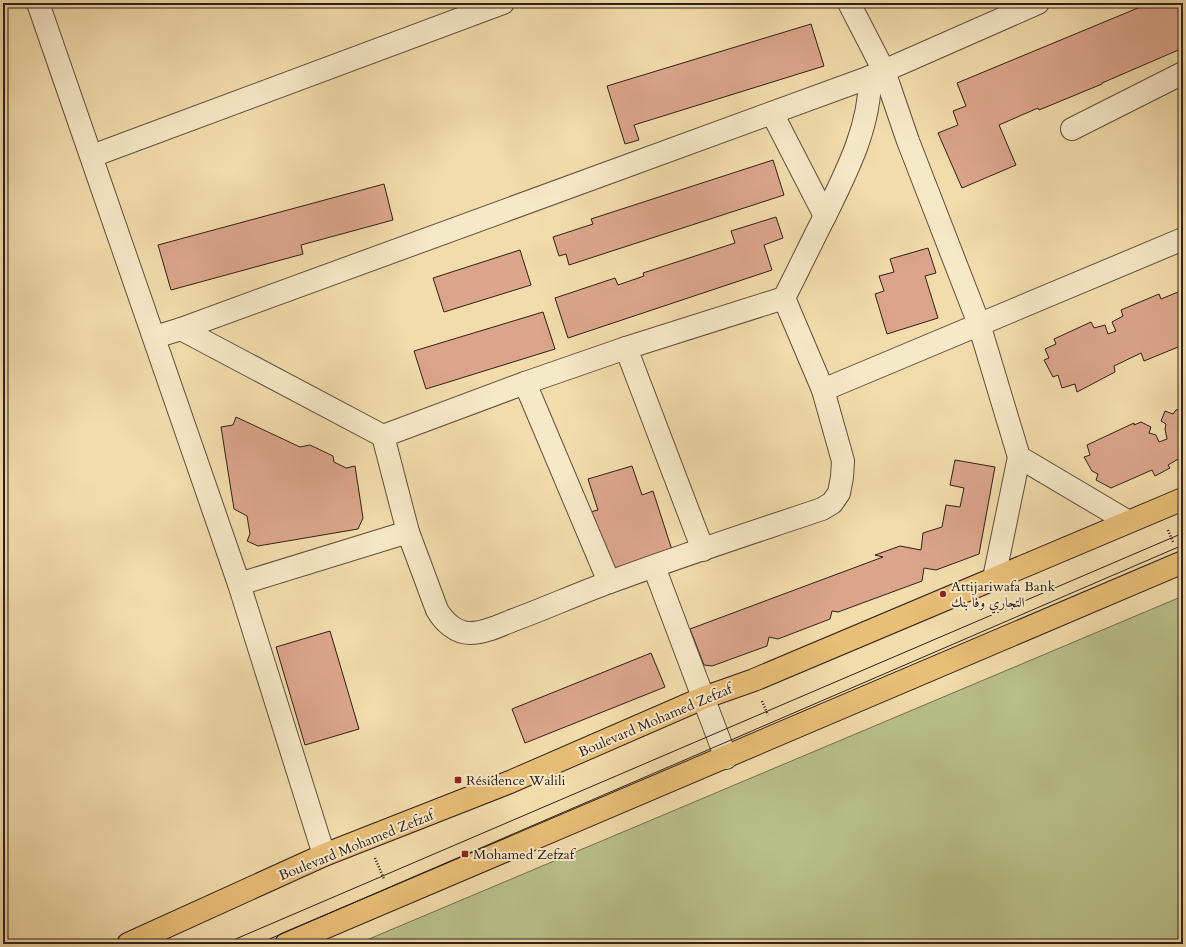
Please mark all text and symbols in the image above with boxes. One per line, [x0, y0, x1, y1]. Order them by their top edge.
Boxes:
place label: Attijariwafa Bank التجاري وفا بنك [951, 577, 1056, 614]
marker: Attijariwafa Bank التجاري وفا بنك [938, 589, 948, 599]
street label: Boulevard Mohamed Zefzaf [575, 678, 737, 761]
place label: Résidence Walili [466, 771, 566, 790]
marker: Résidence Walili [453, 775, 463, 785]
street label: Boulevard Mohamed Zefzaf [276, 805, 439, 885]
place label: Mohamed Zefzaf [473, 845, 577, 864]
marker: Mohamed Zefzaf [460, 849, 470, 859]

